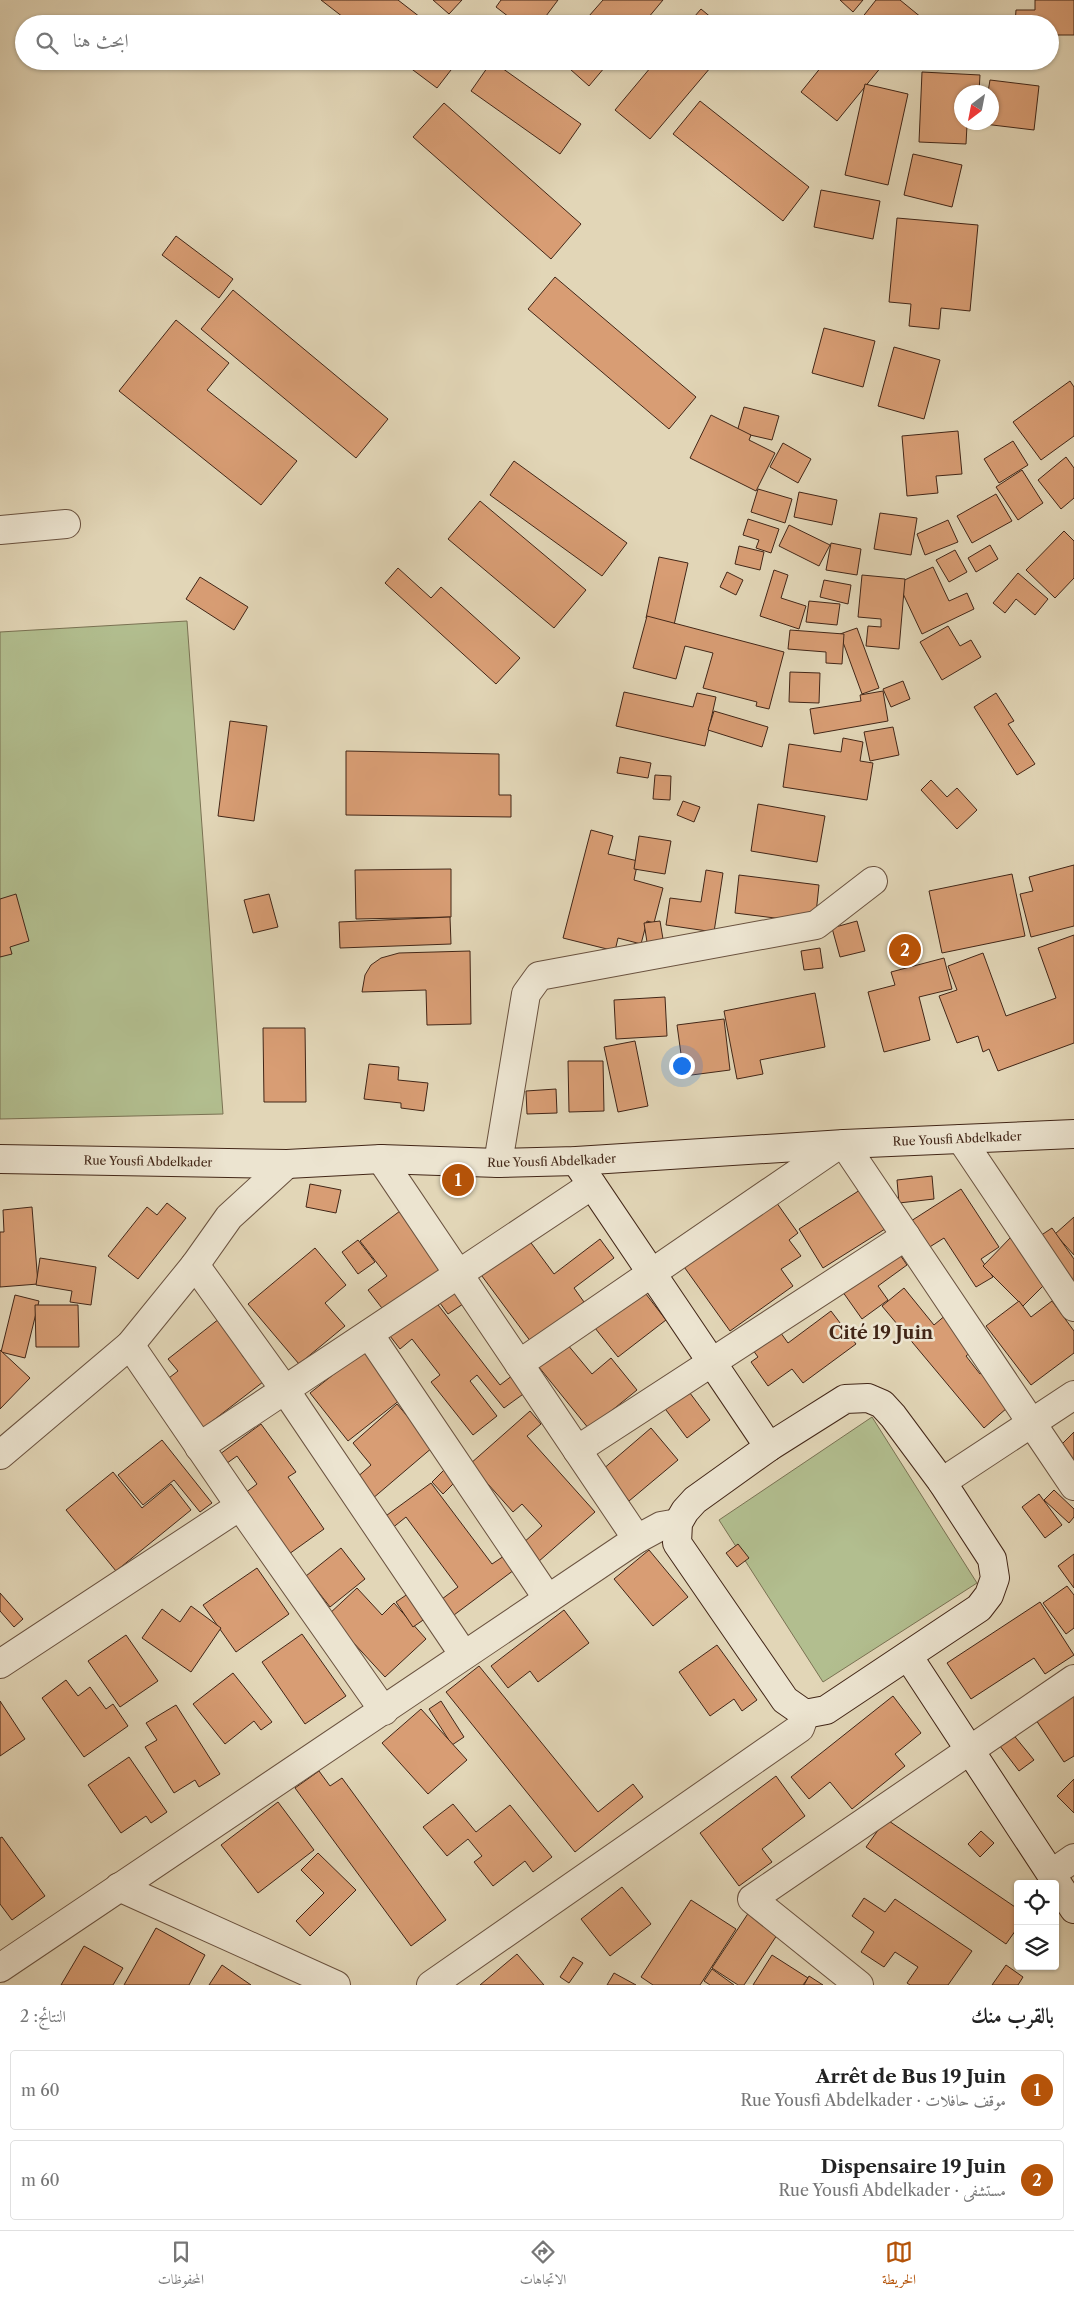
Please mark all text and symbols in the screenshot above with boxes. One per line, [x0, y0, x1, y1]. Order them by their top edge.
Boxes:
search box [15, 15, 1059, 70]
icon: search [33, 29, 61, 57]
text: ابحث هنا [73, 29, 129, 52]
north arrow [954, 85, 999, 130]
pin: 2 [889, 931, 921, 969]
your location [669, 1053, 695, 1079]
street label: Rue Yousfi Abdelkader [892, 1128, 1022, 1149]
street label: Rue Yousfi Abdelkader [487, 1150, 617, 1170]
street label: Rue Yousfi Abdelkader [83, 1152, 213, 1170]
pin: 1 [442, 1161, 474, 1199]
district label: Cité 19 Juin [829, 1322, 934, 1344]
map controls [1014, 1880, 1059, 1970]
button: locate [1014, 1880, 1059, 1925]
button: layers [1014, 1925, 1059, 1970]
text: بالقرب منك [971, 2003, 1054, 2028]
text: النتائج: 2 [20, 2006, 66, 2026]
text: Arrêt de Bus 19 Juin [816, 2065, 1006, 2088]
text: 60 m [21, 2080, 60, 2100]
text: 1 [1033, 2080, 1041, 2100]
text: موقف حافلات · Rue Yousfi Abdelkader [740, 2090, 1006, 2110]
text: Dispensaire 19 Juin [821, 2155, 1006, 2178]
text: 60 m [21, 2170, 60, 2190]
text: 2 [1032, 2170, 1042, 2190]
text: مستشفى · Rue Yousfi Abdelkader [778, 2180, 1006, 2200]
tab: المحفوظات [158, 2238, 204, 2293]
tab: الاتجاهات [520, 2238, 566, 2293]
tab: الخريطة [882, 2238, 916, 2293]

